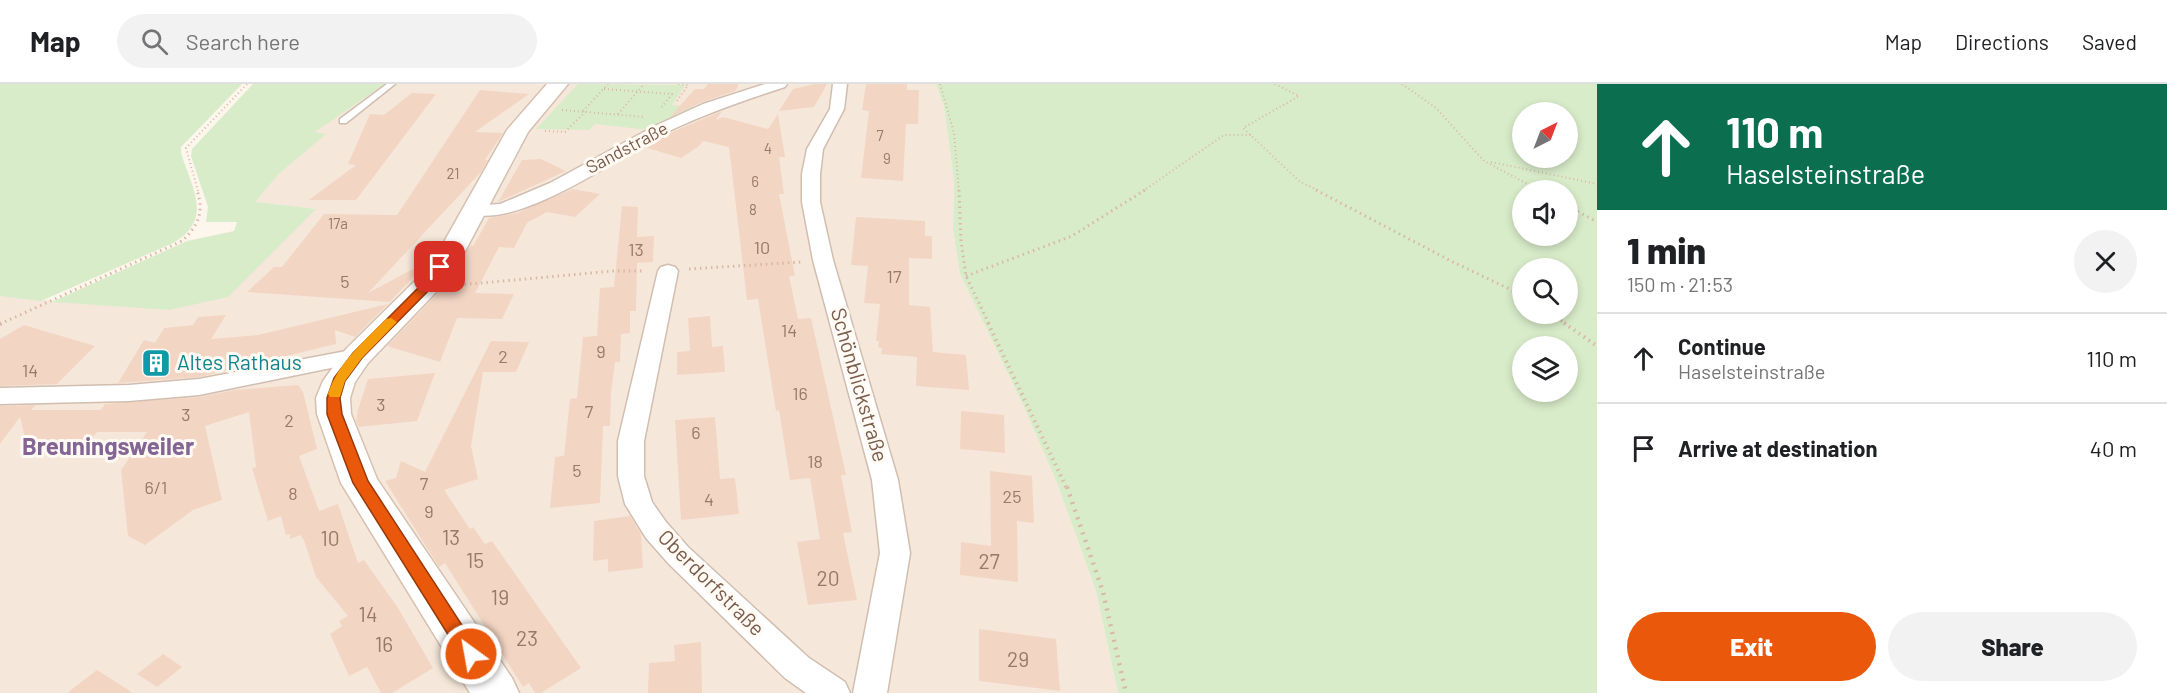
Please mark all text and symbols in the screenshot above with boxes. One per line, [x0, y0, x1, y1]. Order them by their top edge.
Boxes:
search box [117, 14, 537, 68]
text: Map [30, 24, 81, 58]
icon: search [138, 25, 171, 58]
text: Search here [186, 28, 300, 54]
text: Map [1885, 29, 1922, 54]
text: Directions [1955, 29, 2049, 54]
text: Saved [2082, 29, 2137, 54]
north arrow [1512, 102, 1578, 168]
map controls [1512, 102, 1578, 402]
text: 110 m [1726, 106, 1823, 156]
icon: ahead [1627, 108, 1705, 186]
street label: Sandstraße [582, 116, 671, 178]
house number: 7 [876, 126, 884, 144]
house number: 4 [764, 139, 772, 157]
house number: 9 [883, 149, 891, 167]
text: Haselsteinstraße [1726, 157, 1925, 189]
house number: 21 [446, 164, 460, 182]
house number: 6 [751, 172, 759, 190]
button: sound [1512, 180, 1578, 246]
house number: 8 [749, 200, 757, 218]
house number: 17a [328, 214, 348, 232]
text: 1 min [1627, 228, 1706, 271]
button: close [2074, 230, 2137, 293]
house number: 10 [754, 236, 770, 258]
house number: 13 [628, 238, 644, 260]
pin [414, 241, 465, 292]
icon: arrive [423, 250, 456, 283]
button: search [1512, 258, 1578, 324]
house number: 17 [887, 265, 902, 287]
house number: 5 [340, 270, 350, 292]
text: 150 m · 21:53 [1627, 272, 1733, 296]
street label: Schönblickstraße [827, 305, 894, 464]
house number: 14 [781, 319, 797, 341]
text: Continue [1678, 333, 1766, 359]
button: layers [1512, 336, 1578, 402]
house number: 9 [596, 340, 606, 362]
icon: ahead [1627, 342, 1660, 375]
house number: 2 [498, 345, 508, 367]
text: 110 m [2087, 345, 2137, 371]
building icon: Altes Rathaus [140, 347, 172, 379]
place label: Altes Rathaus [177, 349, 302, 374]
house number: 14 [22, 359, 38, 381]
text: Haselsteinstraße [1678, 359, 1825, 383]
house number: 16 [792, 382, 808, 404]
house number: 3 [376, 393, 386, 415]
house number: 7 [585, 400, 594, 422]
house number: 3 [181, 403, 191, 425]
house number: 2 [284, 409, 294, 431]
house number: 6 [691, 421, 701, 443]
district label: Breuningsweiler [22, 431, 194, 460]
icon: arrive [1627, 432, 1660, 465]
text: Arrive at destination [1678, 435, 1877, 461]
text: 40 m [2090, 435, 2137, 461]
house number: 18 [807, 450, 823, 472]
house number: 5 [572, 459, 582, 481]
house number: 7 [420, 472, 429, 494]
house number: 6/1 [145, 476, 167, 498]
house number: 8 [288, 482, 298, 504]
house number: 25 [1003, 485, 1021, 507]
house number: 4 [704, 488, 714, 510]
house number: 9 [424, 500, 434, 522]
house number: 13 [442, 524, 460, 549]
street label: Oberdorfstraße [654, 524, 770, 640]
house number: 10 [320, 525, 340, 550]
house number: 15 [466, 547, 484, 572]
house number: 27 [978, 548, 1000, 573]
house number: 20 [816, 565, 840, 590]
house number: 19 [491, 584, 509, 609]
house number: 14 [359, 601, 377, 626]
button: Exit [1627, 612, 1876, 681]
button: Share [1888, 612, 2137, 681]
position arrow [439, 622, 503, 686]
house number: 23 [516, 625, 538, 650]
house number: 16 [375, 631, 393, 656]
house number: 29 [1007, 646, 1029, 671]

